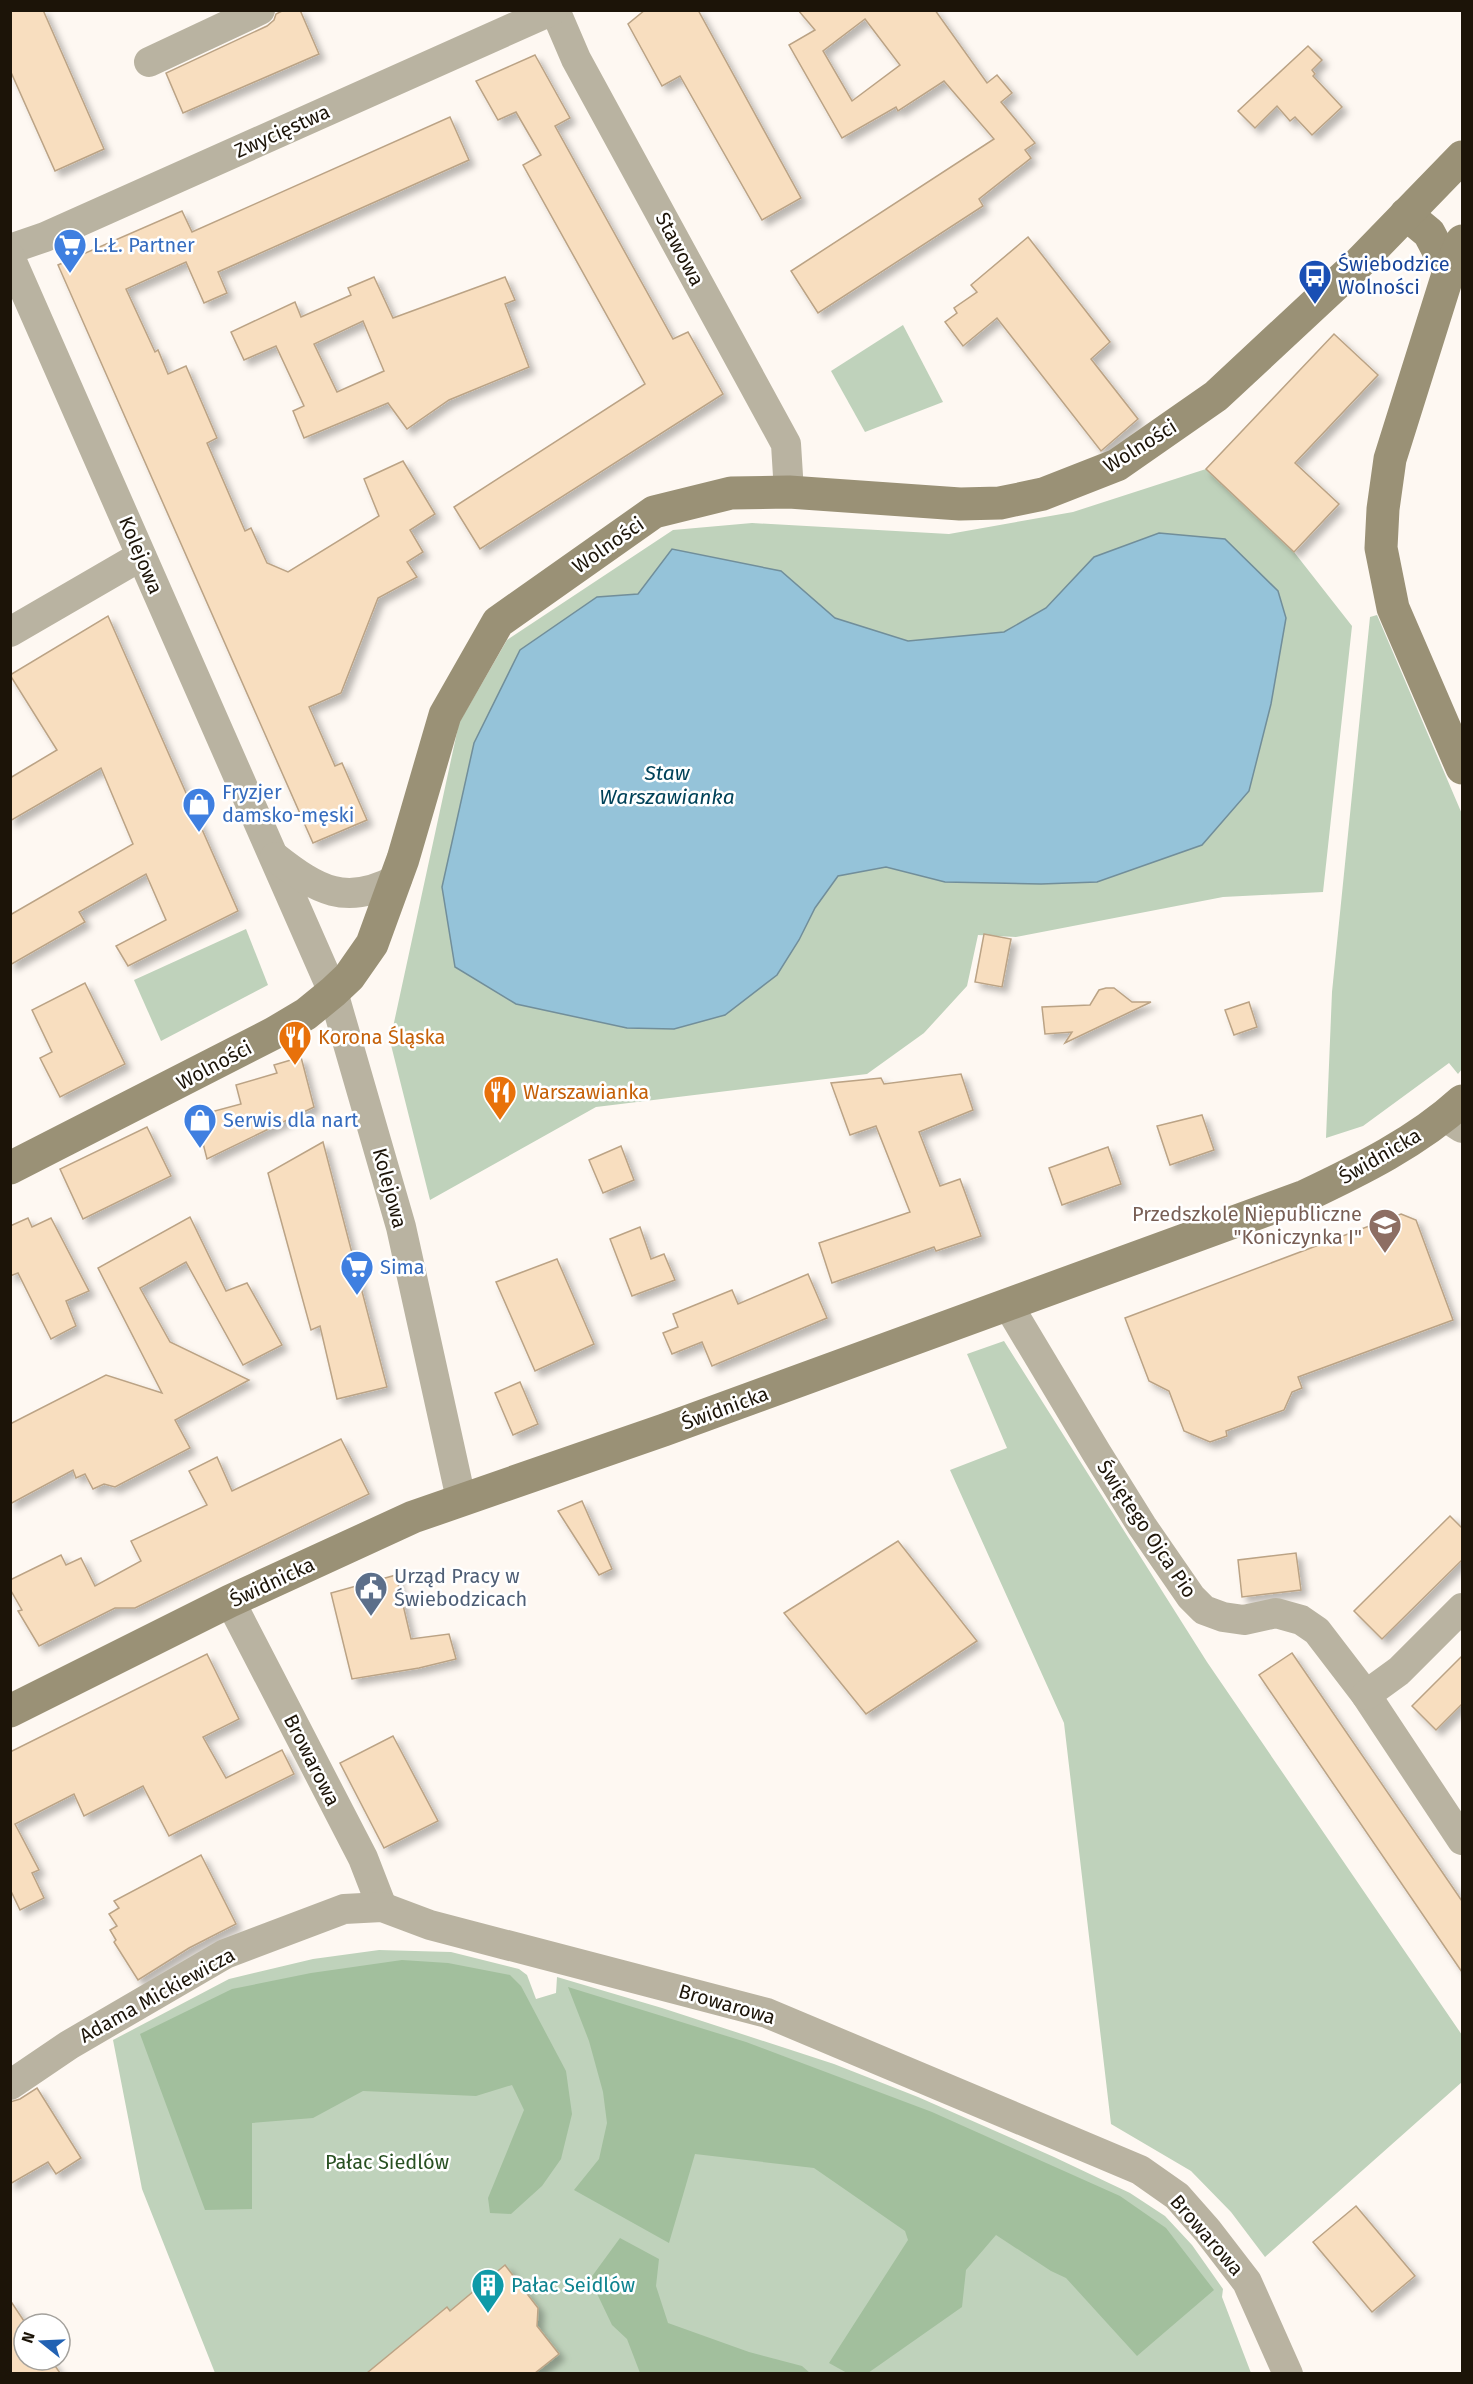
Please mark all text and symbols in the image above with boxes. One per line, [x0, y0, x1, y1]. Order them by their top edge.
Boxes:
street label: Zwycięstwa [231, 99, 333, 163]
street label: Stawowa [651, 208, 709, 290]
supermarket icon: L.Ł. Partner [52, 227, 88, 274]
place label: L.Ł. Partner [93, 233, 195, 257]
place label: Świebodzice Wolności [1338, 252, 1450, 299]
bus stop icon: Świebodzice Wolności [1297, 258, 1333, 305]
street label: Wolności [1099, 414, 1181, 478]
street label: Wolności [568, 512, 648, 578]
street label: Kolejowa [114, 513, 168, 597]
water label: Staw Warszawianka [599, 760, 735, 810]
place label: Fryzjer damsko-męski [222, 780, 354, 827]
shop icon: Fryzjer damsko-męski [181, 786, 217, 833]
restaurant icon: Korona Śląska [277, 1019, 313, 1066]
place label: Korona Śląska [318, 1025, 445, 1049]
street label: Wolności [172, 1035, 256, 1095]
restaurant icon: Warszawianka [482, 1074, 518, 1121]
place label: Warszawianka [523, 1080, 649, 1104]
shop icon: Serwis dla nart [182, 1102, 218, 1149]
place label: Serwis dla nart [223, 1108, 359, 1132]
street label: Świdnicka [1335, 1123, 1425, 1189]
street label: Kolejowa [368, 1145, 412, 1231]
place label: Przedszkole Niepubliczne "Koniczynka I" [1132, 1202, 1362, 1249]
school or university icon: Przedszkole Niepubliczne "Koniczynka I" [1367, 1207, 1403, 1254]
supermarket icon: Sima [339, 1249, 375, 1296]
place label: Sima [380, 1255, 425, 1279]
street label: Świdnicka [678, 1381, 772, 1435]
street label: Świętego Ojca Pio [1092, 1456, 1202, 1602]
street label: Świdnicka [226, 1552, 318, 1612]
place label: Urząd Pracy w Świebodzicach [394, 1564, 527, 1611]
public building icon: Urząd Pracy w Świebodzicach [353, 1570, 389, 1617]
street label: Browarowa [279, 1710, 345, 1810]
street label: Adama Mickiewicza [75, 1942, 239, 2048]
street label: Browarowa [676, 1979, 778, 2029]
park label: Pałac Siedlów [325, 2150, 449, 2174]
street label: Browarowa [1165, 2189, 1249, 2281]
building icon: Pałac Seidlów [470, 2267, 506, 2314]
place label: Pałac Seidlów [511, 2273, 635, 2297]
north arrow [12, 2312, 72, 2372]
text: N [18, 2330, 39, 2345]

